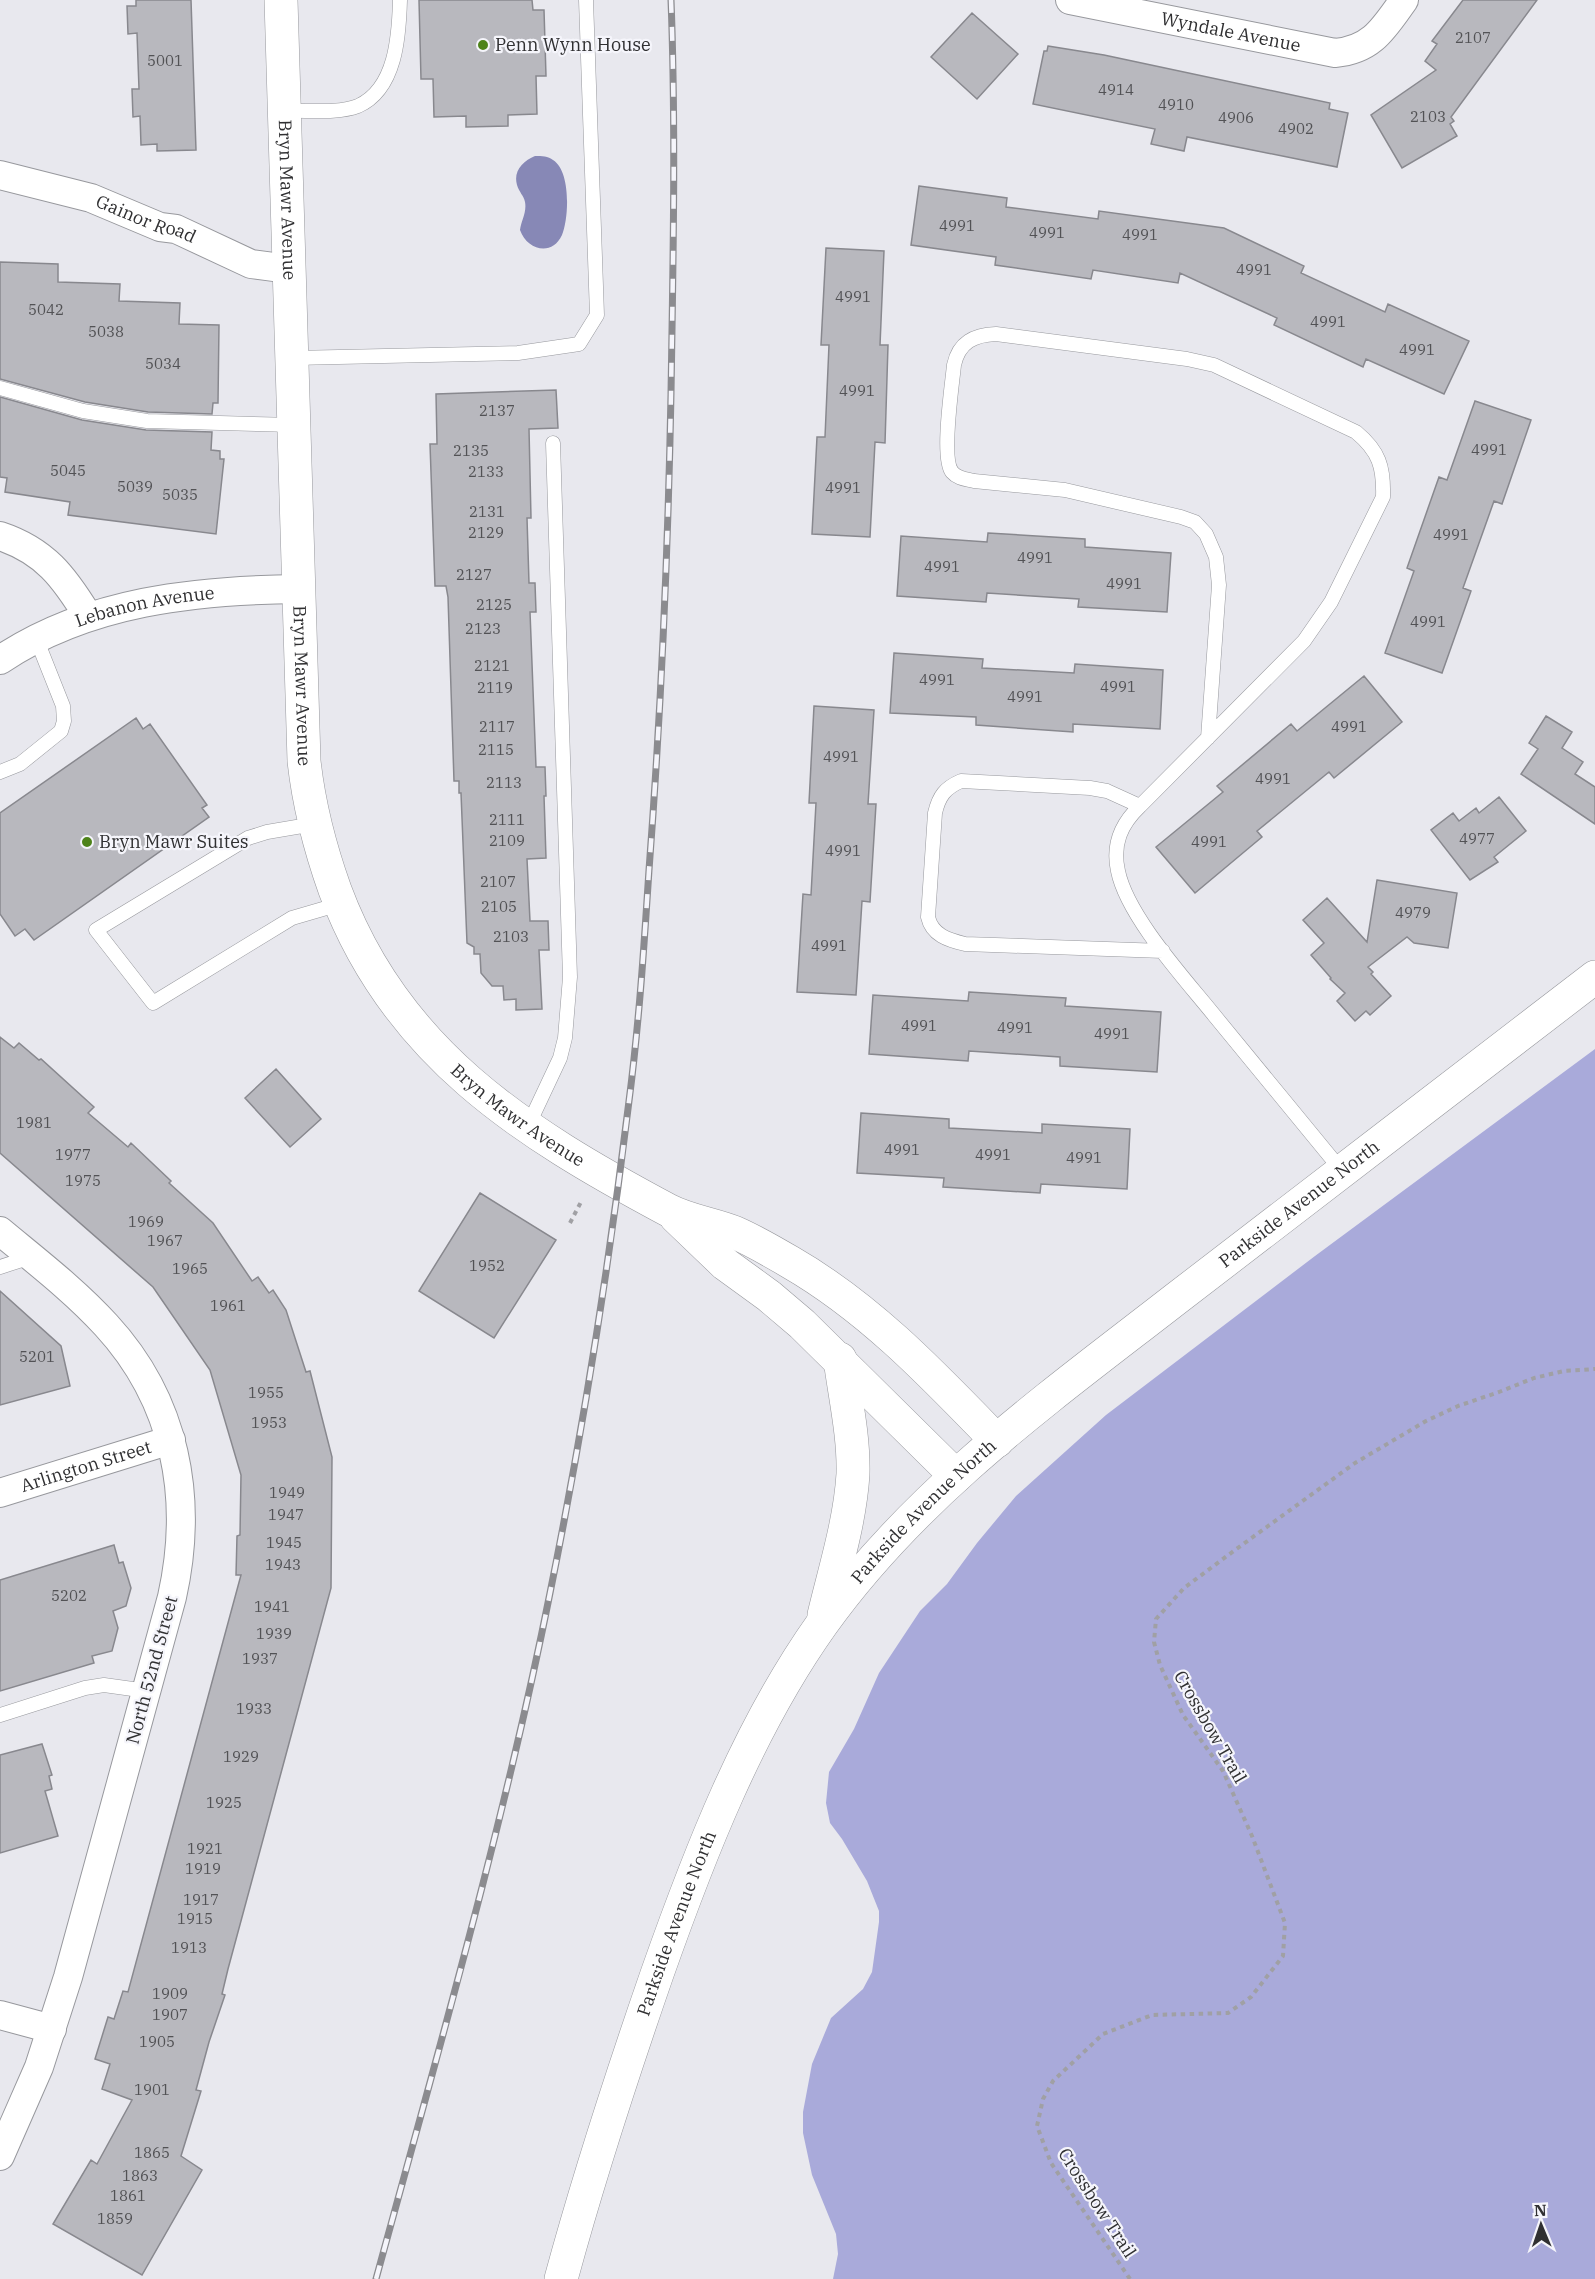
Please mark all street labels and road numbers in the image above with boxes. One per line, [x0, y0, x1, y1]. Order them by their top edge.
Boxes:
street label: Wyndale Avenue [1159, 6, 1303, 57]
street label: Bryn Mawr Avenue [274, 119, 301, 281]
street label: Gainor Road [93, 189, 200, 248]
street label: Lebanon Avenue [72, 581, 215, 632]
street label: Bryn Mawr Avenue [288, 605, 316, 767]
street label: Bryn Mawr Avenue [446, 1059, 589, 1172]
street label: Parkside Avenue North [1214, 1135, 1384, 1273]
street label: Parkside Avenue North [846, 1434, 1001, 1588]
street label: Arlington Street [18, 1435, 154, 1497]
street label: North 52nd Street [121, 1593, 182, 1747]
street label: Crossbow Trail [1169, 1666, 1252, 1787]
street label: Parkside Avenue North [631, 1827, 721, 2019]
street label: Crossbow Trail [1053, 2143, 1142, 2262]

